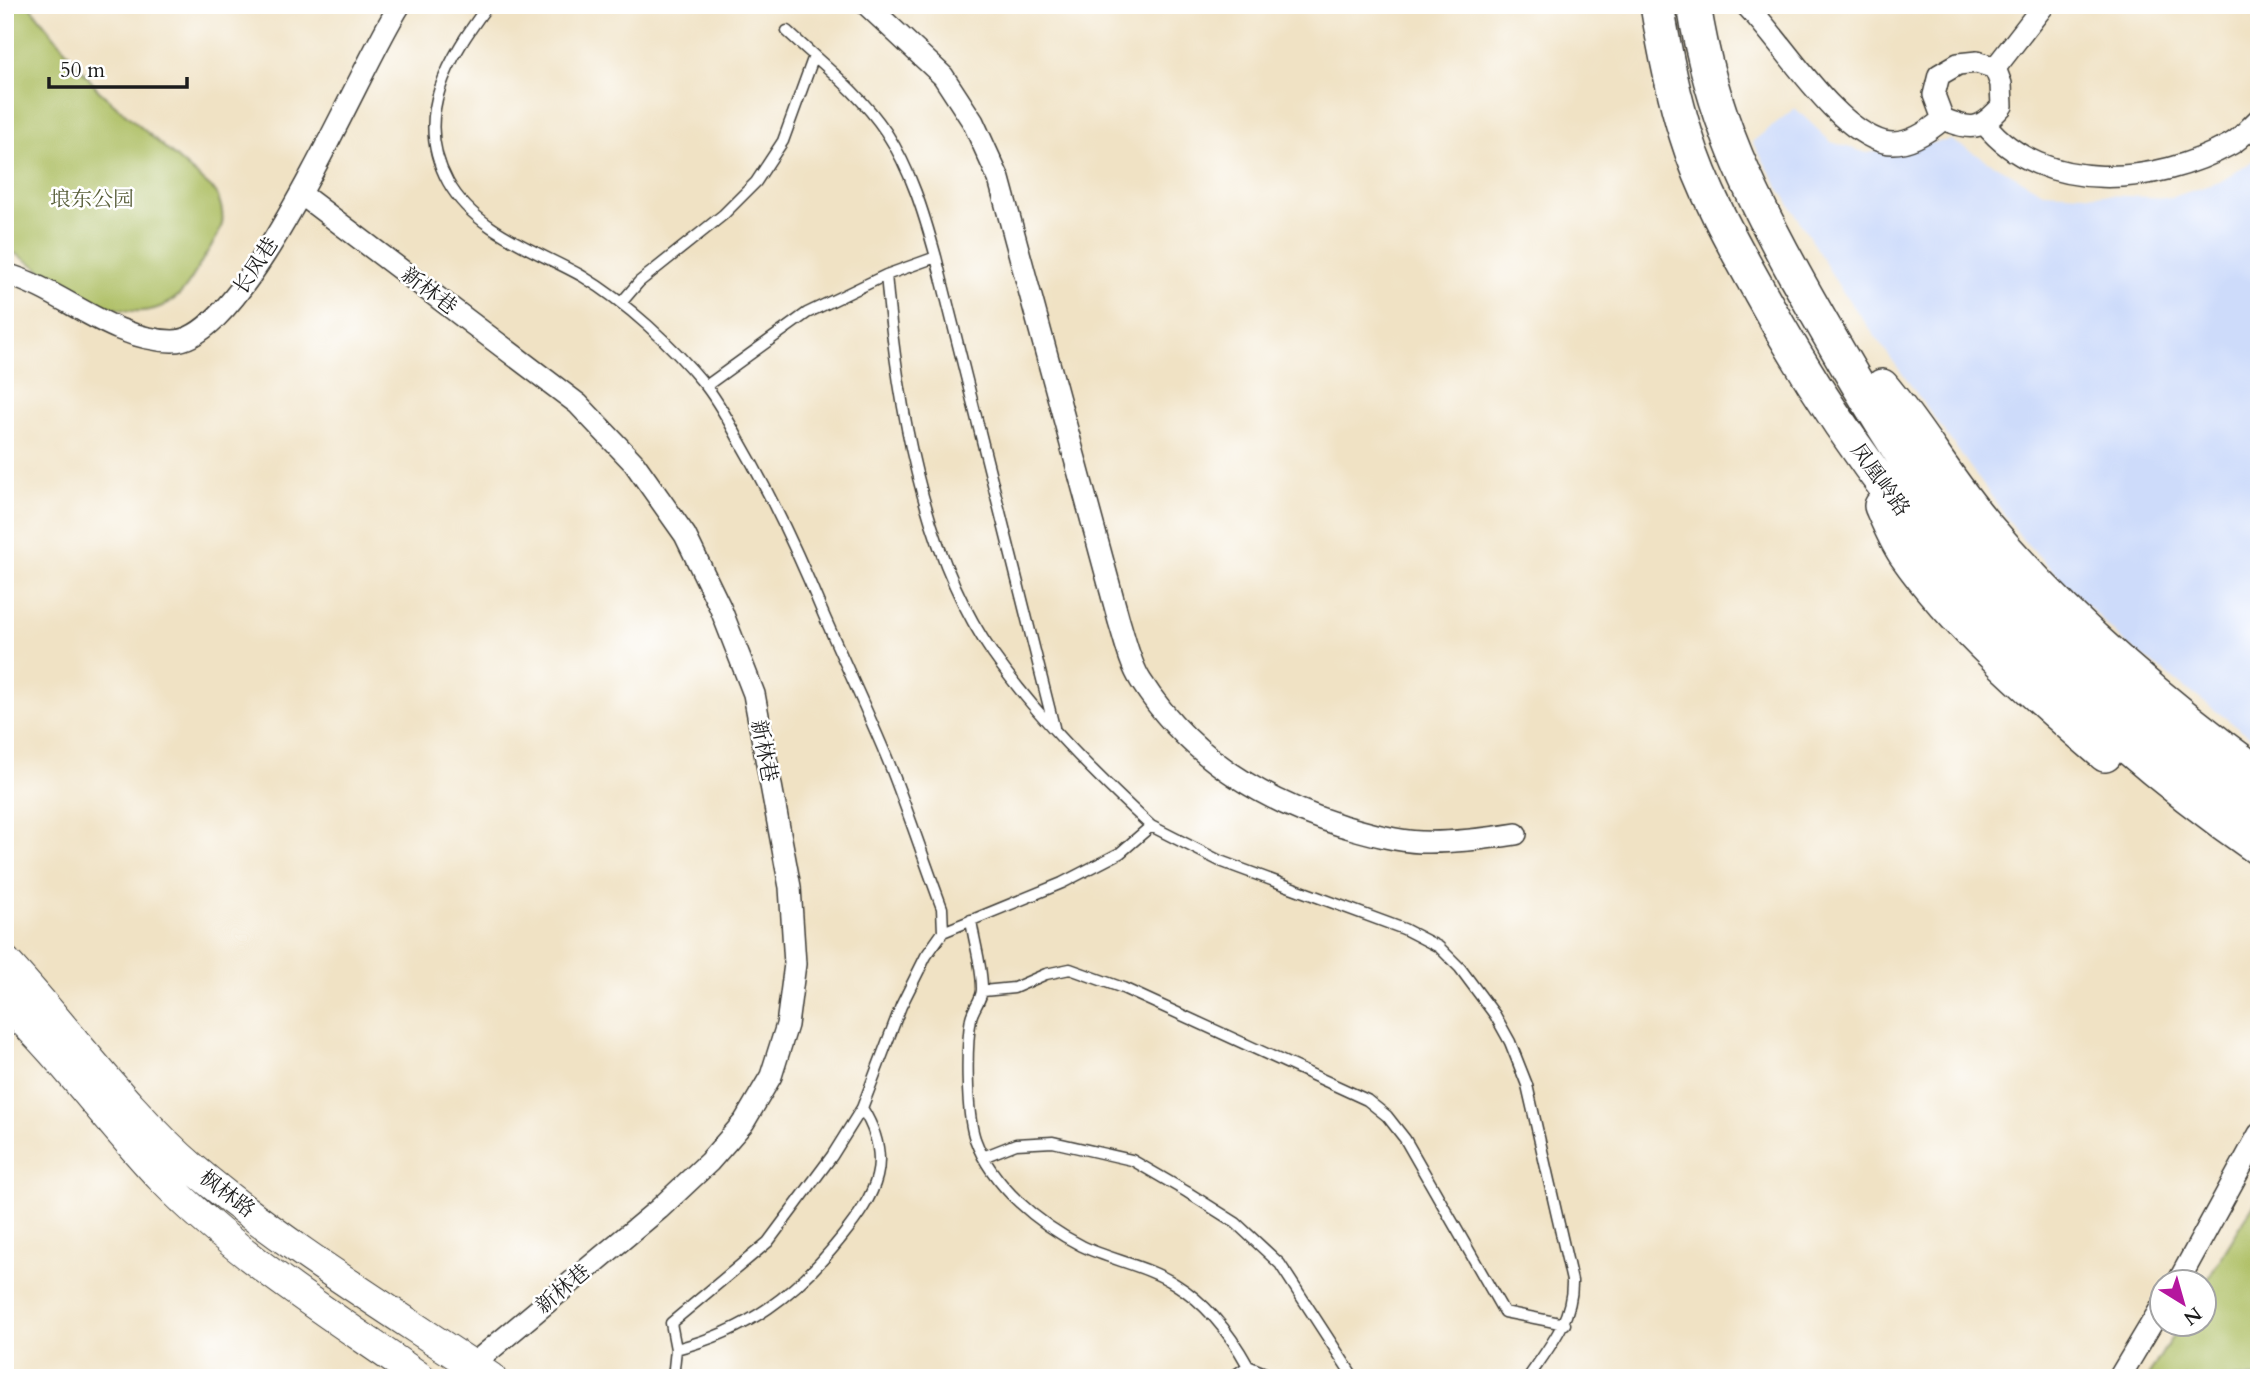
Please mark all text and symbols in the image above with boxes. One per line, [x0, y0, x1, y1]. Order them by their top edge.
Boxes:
scale bar [49, 46, 187, 90]
text: 50 m [60, 56, 105, 85]
park label: 埌东公园 [50, 185, 134, 214]
street label: 长凤巷 [227, 232, 285, 300]
street label: 新林巷 [395, 260, 463, 322]
street label: 凤凰岭路 [1844, 437, 1916, 523]
street label: 新林巷 [744, 717, 784, 785]
street label: 枫林路 [193, 1163, 261, 1225]
street label: 新林巷 [530, 1258, 596, 1320]
north arrow [2148, 1268, 2218, 1338]
text: N [2178, 1300, 2207, 1331]

